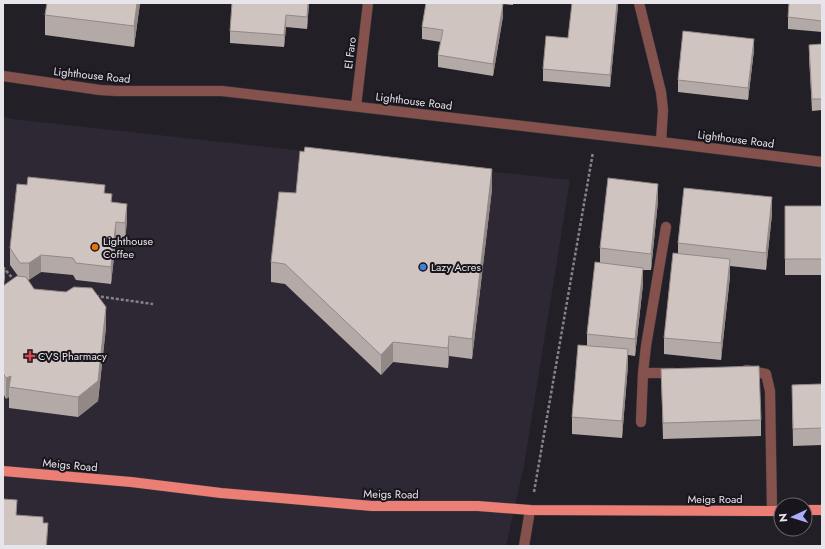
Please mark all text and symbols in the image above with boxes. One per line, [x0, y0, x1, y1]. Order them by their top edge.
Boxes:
street label: El Faro [340, 36, 360, 70]
street label: Lighthouse Road [53, 63, 131, 87]
street label: Lighthouse Road [375, 88, 453, 114]
street label: Lighthouse Road [697, 126, 775, 152]
place label: Lighthouse Coffee [103, 233, 153, 262]
marker: Lighthouse Coffee [90, 242, 100, 252]
place label: Lazy Acres [431, 259, 481, 275]
marker: Lazy Acres [418, 262, 428, 272]
place label: CVS Pharmacy [38, 348, 107, 364]
marker: CVS Pharmacy [25, 351, 35, 361]
street label: Meigs Road [42, 455, 98, 475]
street label: Meigs Road [363, 486, 419, 502]
street label: Meigs Road [687, 491, 743, 507]
north arrow [773, 497, 813, 537]
text: N [775, 513, 791, 523]

